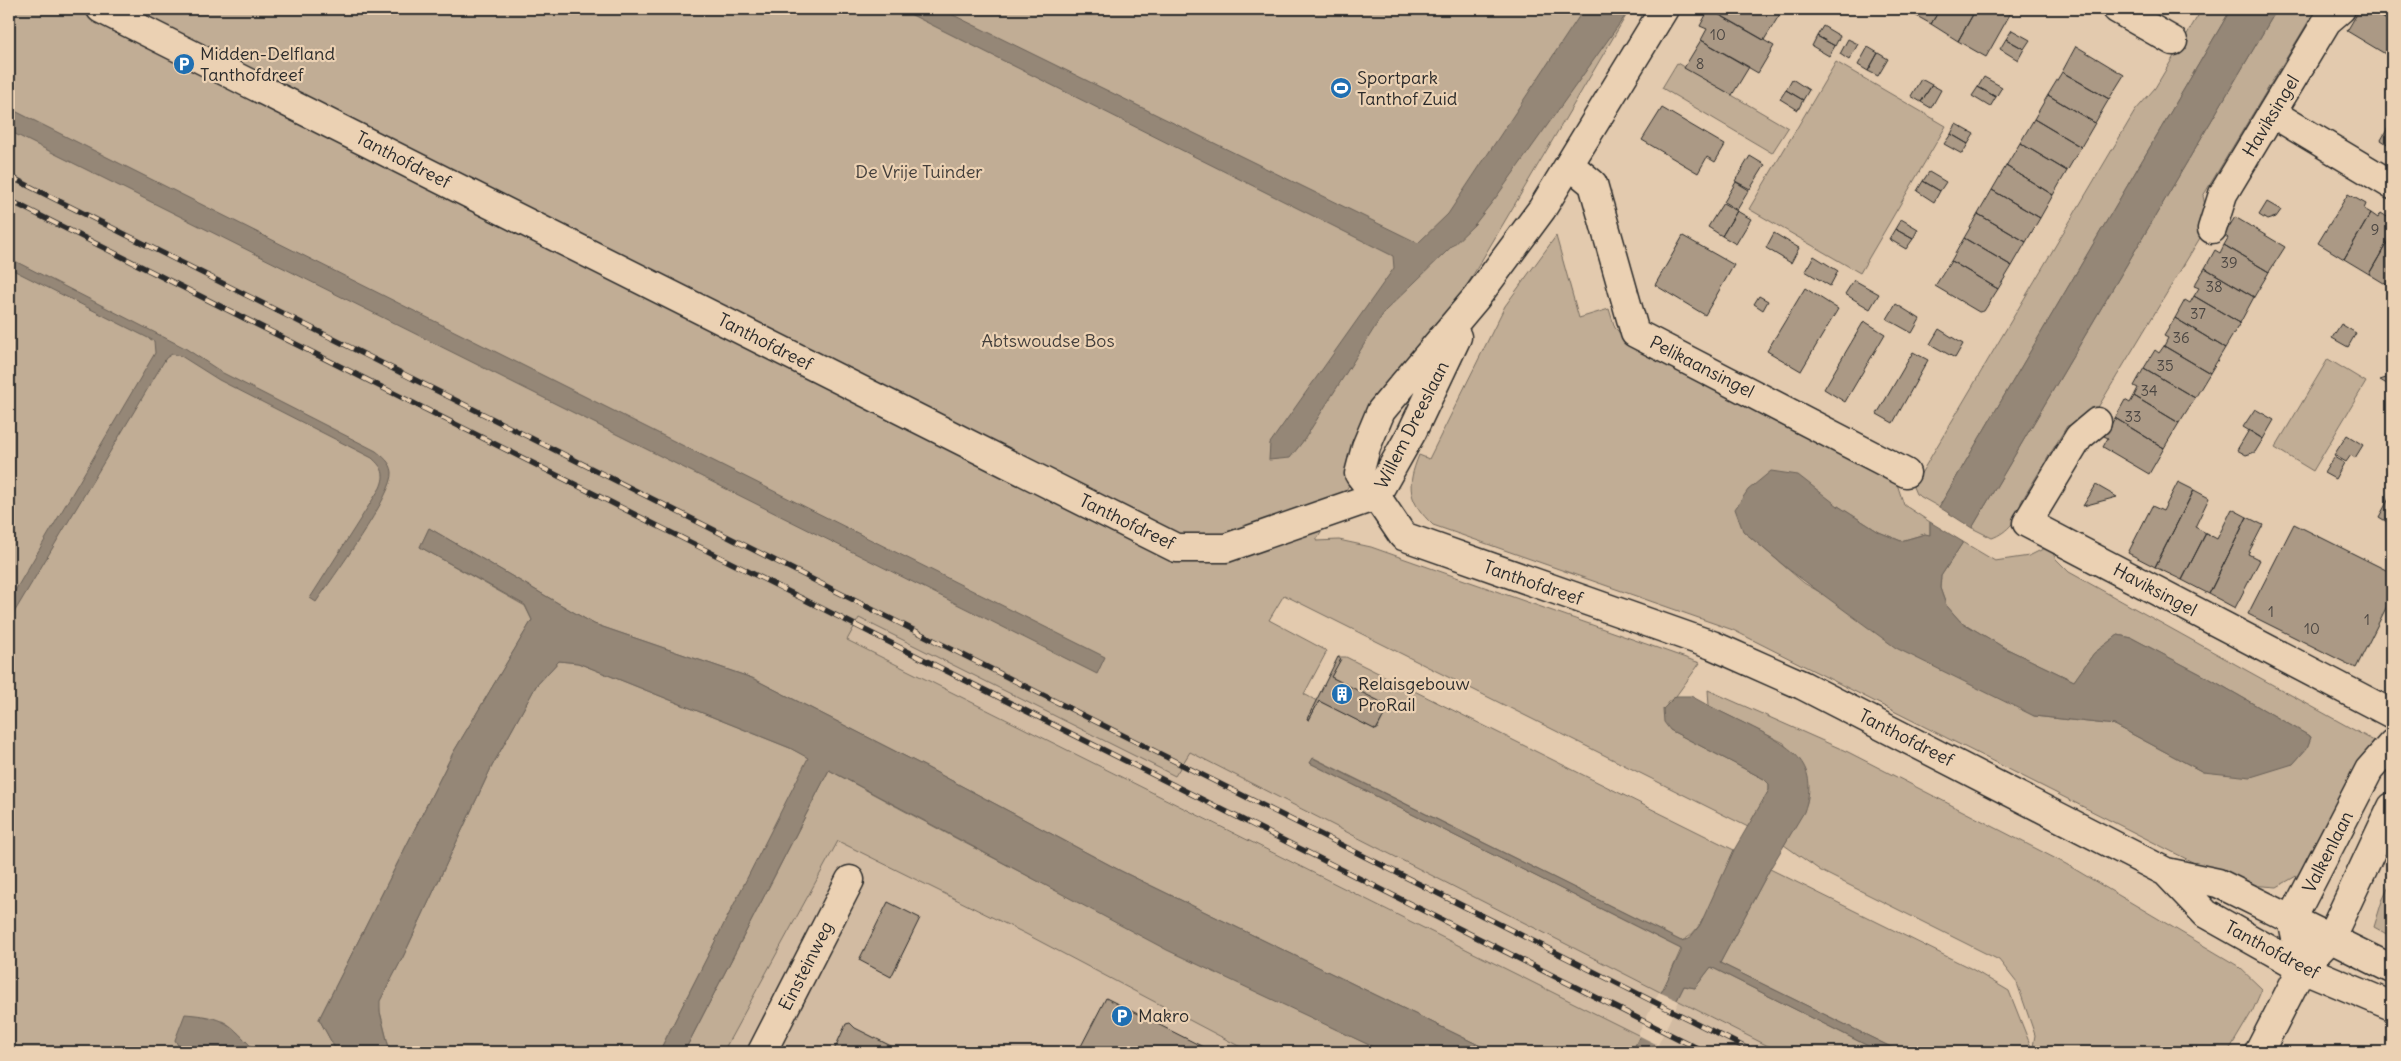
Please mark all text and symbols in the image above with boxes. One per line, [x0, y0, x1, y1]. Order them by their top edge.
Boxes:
house number: 10 [1710, 25, 1726, 44]
place label: Midden-Delfland Tanthofdreef [200, 42, 335, 86]
parking icon: Midden-Delfland Tanthofdreef [172, 52, 196, 76]
house number: 8 [1696, 54, 1704, 73]
place label: Sportpark Tanthof Zuid [1357, 66, 1458, 110]
street label: Haviksingel [2237, 71, 2304, 161]
sports icon: Sportpark Tanthof Zuid [1329, 76, 1353, 100]
street label: Tanthofdreef [352, 126, 456, 194]
park label: De Vrije Tuinder [855, 160, 983, 183]
house number: 9 [2371, 220, 2379, 239]
house number: 39 [2220, 253, 2238, 272]
house number: 38 [2205, 277, 2223, 296]
house number: 37 [2190, 304, 2206, 323]
street label: Tanthofdreef [714, 308, 818, 376]
house number: 36 [2172, 328, 2190, 347]
park label: Abtswoudse Bos [981, 329, 1115, 352]
street label: Pelikaansingel [1646, 330, 1758, 403]
house number: 35 [2156, 356, 2174, 375]
street label: Willem Dreeslaan [1369, 357, 1454, 493]
house number: 34 [2140, 381, 2158, 400]
house number: 33 [2124, 407, 2142, 426]
street label: Tanthofdreef [1076, 489, 1180, 555]
street label: Tanthofdreef [1480, 555, 1587, 611]
street label: Haviksingel [2109, 558, 2201, 621]
house number: 1 [2268, 602, 2274, 621]
house number: 1 [2364, 610, 2370, 629]
house number: 10 [2304, 619, 2320, 638]
place label: Relaisgebouw ProRail [1358, 672, 1470, 716]
building icon: Relaisgebouw ProRail [1330, 682, 1354, 706]
street label: Tanthofdreef [1855, 704, 1959, 772]
street label: Valkenlaan [2297, 807, 2358, 897]
street label: Tanthofdreef [2221, 915, 2324, 985]
street label: Einsteinweg [773, 917, 838, 1014]
parking icon: Makro [1110, 1004, 1134, 1028]
place label: Makro [1138, 1004, 1189, 1027]

